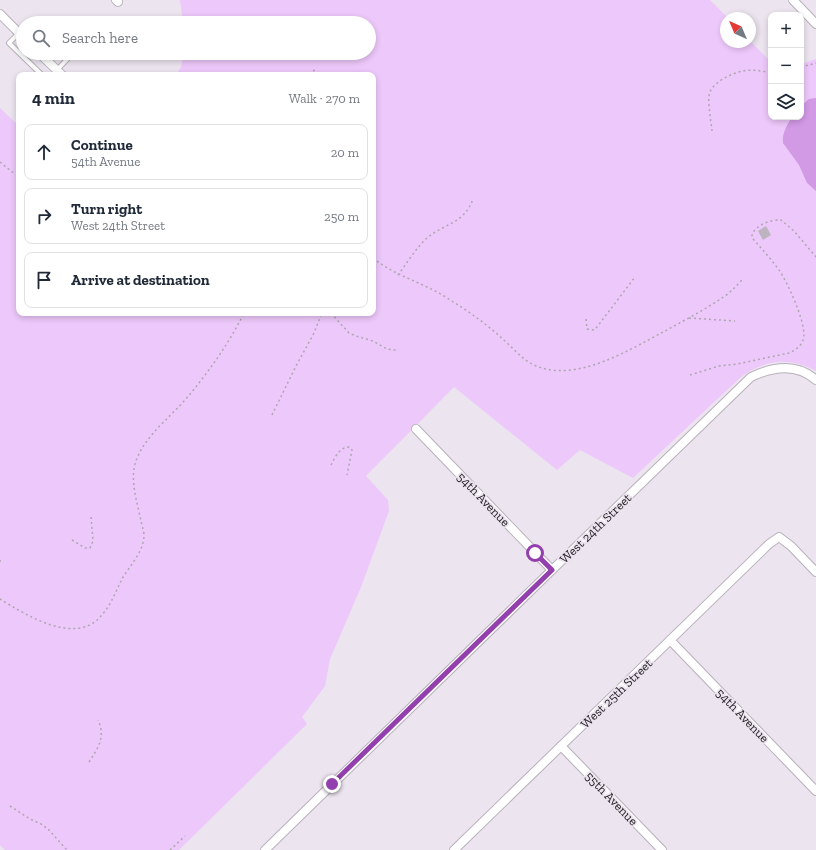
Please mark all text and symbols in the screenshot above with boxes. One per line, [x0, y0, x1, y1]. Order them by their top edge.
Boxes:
north arrow [720, 12, 756, 48]
map controls [768, 12, 804, 120]
button: + [768, 12, 804, 48]
search box [16, 16, 376, 60]
icon: search [30, 27, 52, 49]
text: Search here [62, 29, 138, 47]
button: − [768, 48, 804, 84]
button: layers [768, 84, 804, 120]
text: 4 min [32, 88, 75, 108]
text: Walk · 270 m [289, 91, 360, 106]
text: Continue [71, 136, 133, 154]
icon: ahead [33, 141, 55, 163]
text: 20 m [331, 145, 359, 160]
text: 54th Avenue [71, 154, 140, 169]
text: Turn right [71, 200, 142, 218]
icon: right [33, 205, 55, 227]
text: 250 m [324, 209, 359, 224]
text: West 24th Street [71, 218, 165, 233]
icon: arrive [33, 269, 55, 291]
text: Arrive at destination [71, 271, 210, 289]
street label: 54th Avenue [454, 469, 513, 530]
street label: West 24th Street [556, 490, 634, 566]
route start [526, 544, 544, 562]
street label: West 25th Street [577, 655, 655, 731]
street label: 54th Avenue [713, 685, 772, 746]
street label: 55th Avenue [582, 768, 641, 828]
route end [323, 775, 341, 793]

